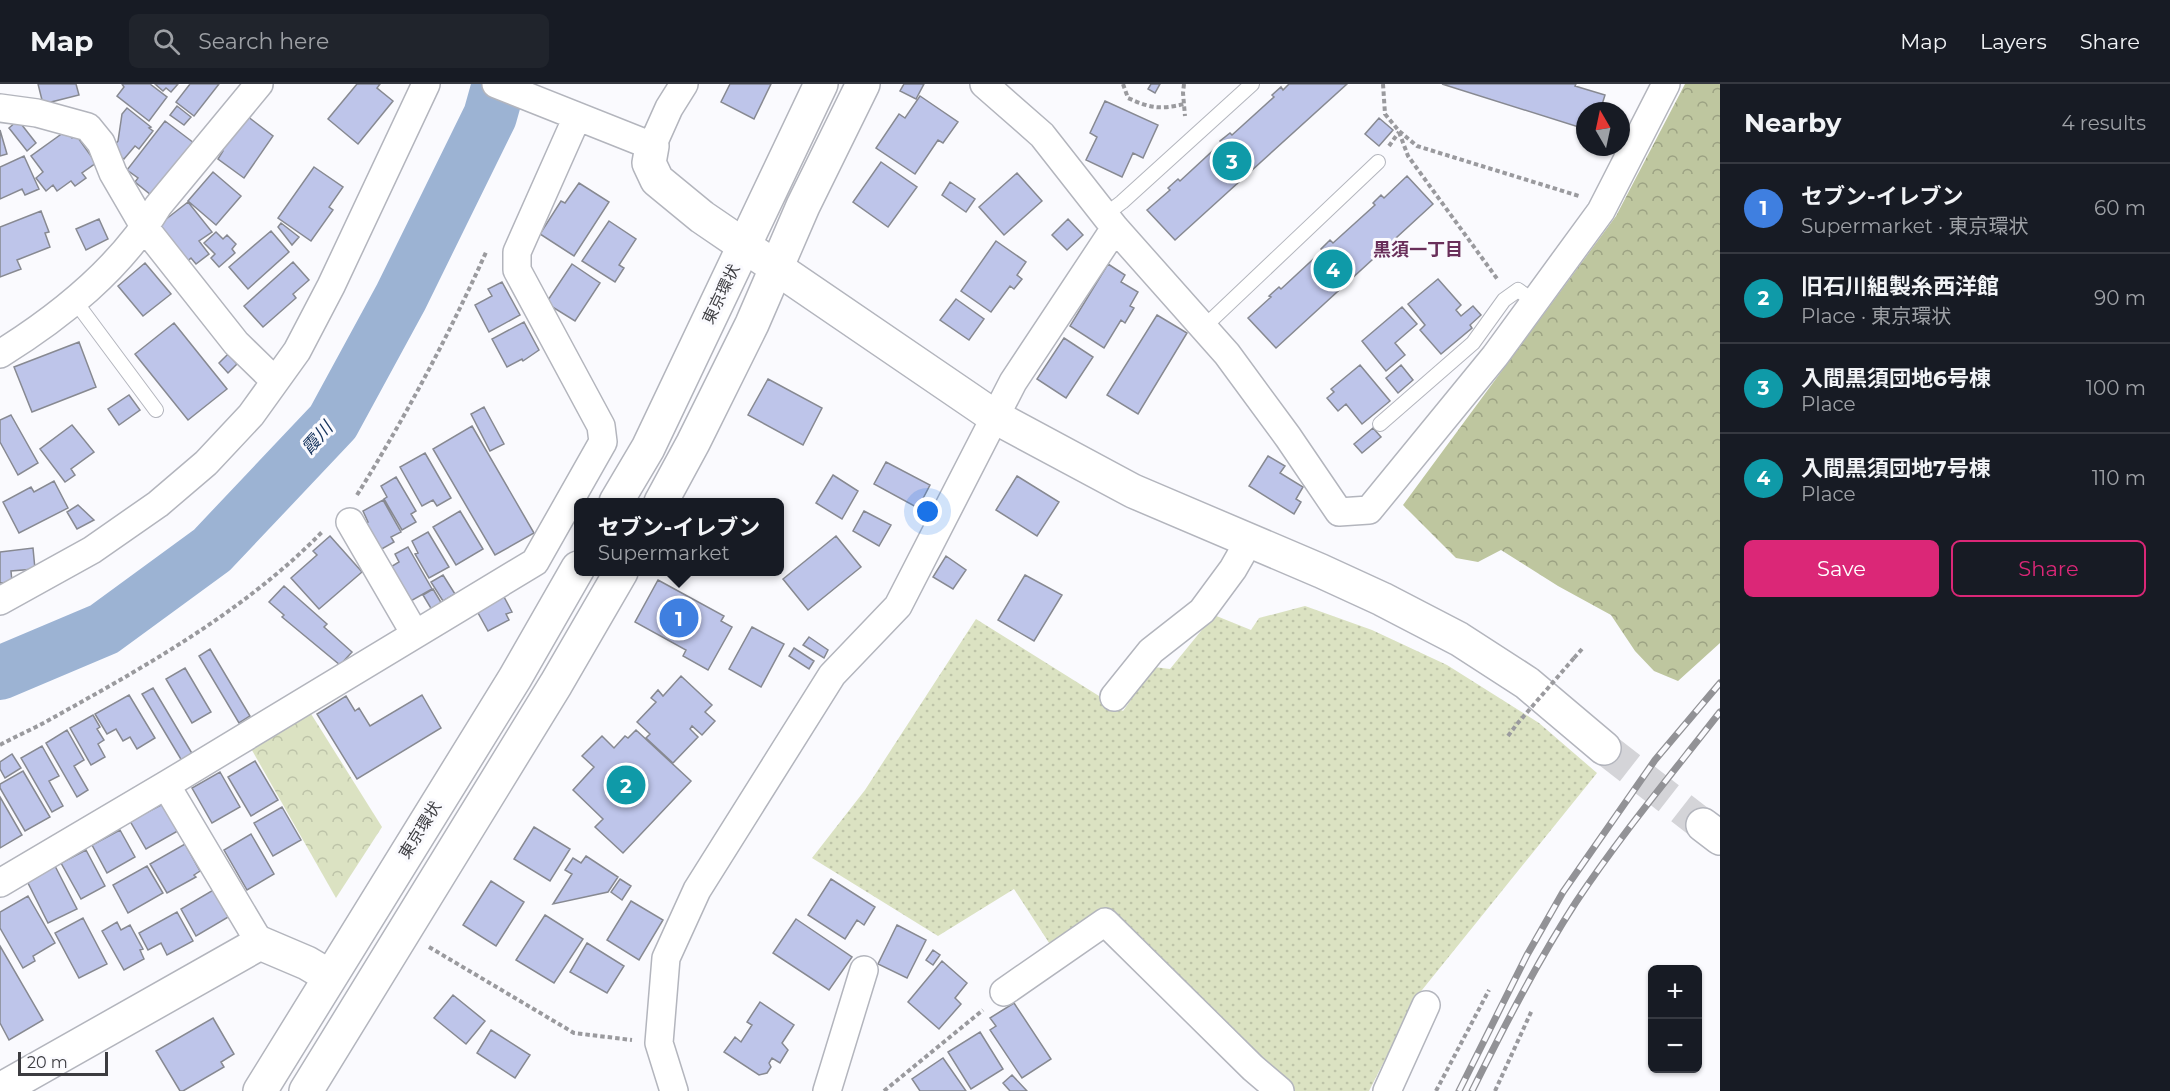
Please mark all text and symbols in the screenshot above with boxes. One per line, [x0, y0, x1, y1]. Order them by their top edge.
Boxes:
search box [129, 14, 549, 68]
text: Map [30, 24, 93, 58]
icon: search [150, 25, 183, 58]
text: Search here [198, 28, 329, 55]
text: Map [1900, 29, 1947, 54]
text: Layers [1980, 29, 2047, 54]
text: Share [2080, 29, 2140, 54]
north arrow [1576, 102, 1630, 156]
text: Nearby [1744, 107, 1841, 139]
text: 4 results [2061, 111, 2146, 135]
pin: 3 [1212, 138, 1252, 184]
text: セブン-イレブン [1801, 183, 1964, 210]
text: 1 [1760, 196, 1767, 220]
text: 60 m [2094, 196, 2146, 220]
text: Supermarket · 東京環状 [1801, 214, 2028, 238]
district label: 黒須一丁目 [1373, 239, 1463, 261]
pin: 4 [1314, 246, 1352, 291]
street label: 東京環状 [698, 261, 744, 327]
text: 旧石川組製糸西洋館 [1801, 273, 1999, 300]
text: 2 [1758, 286, 1769, 310]
text: 90 m [2094, 286, 2146, 310]
text: Place · 東京環状 [1801, 304, 1951, 328]
text: 入間黒須団地6号棟 [1801, 365, 1991, 392]
text: 3 [1758, 376, 1769, 400]
text: 100 m [2086, 376, 2146, 400]
text: Place [1801, 392, 1856, 416]
water label: 霞川 [297, 416, 339, 459]
text: 入間黒須団地7号棟 [1801, 455, 1991, 482]
text: 4 [1757, 466, 1770, 490]
text: 110 m [2092, 466, 2146, 490]
text: Place [1801, 482, 1856, 506]
your location [913, 497, 942, 526]
popup [574, 498, 784, 576]
text: セブン-イレブン [598, 514, 760, 541]
button: Save [1744, 540, 1939, 597]
button: Share [1951, 540, 2146, 597]
text: Supermarket [598, 541, 730, 565]
pin: 1 [660, 596, 698, 640]
pin: 2 [606, 762, 646, 808]
street label: 東京環状 [395, 798, 445, 862]
map controls [1648, 965, 1702, 1073]
button: + [1648, 965, 1702, 1019]
button: − [1648, 1019, 1702, 1073]
scale bar [18, 1049, 108, 1076]
text: 20 m [27, 1053, 68, 1072]

